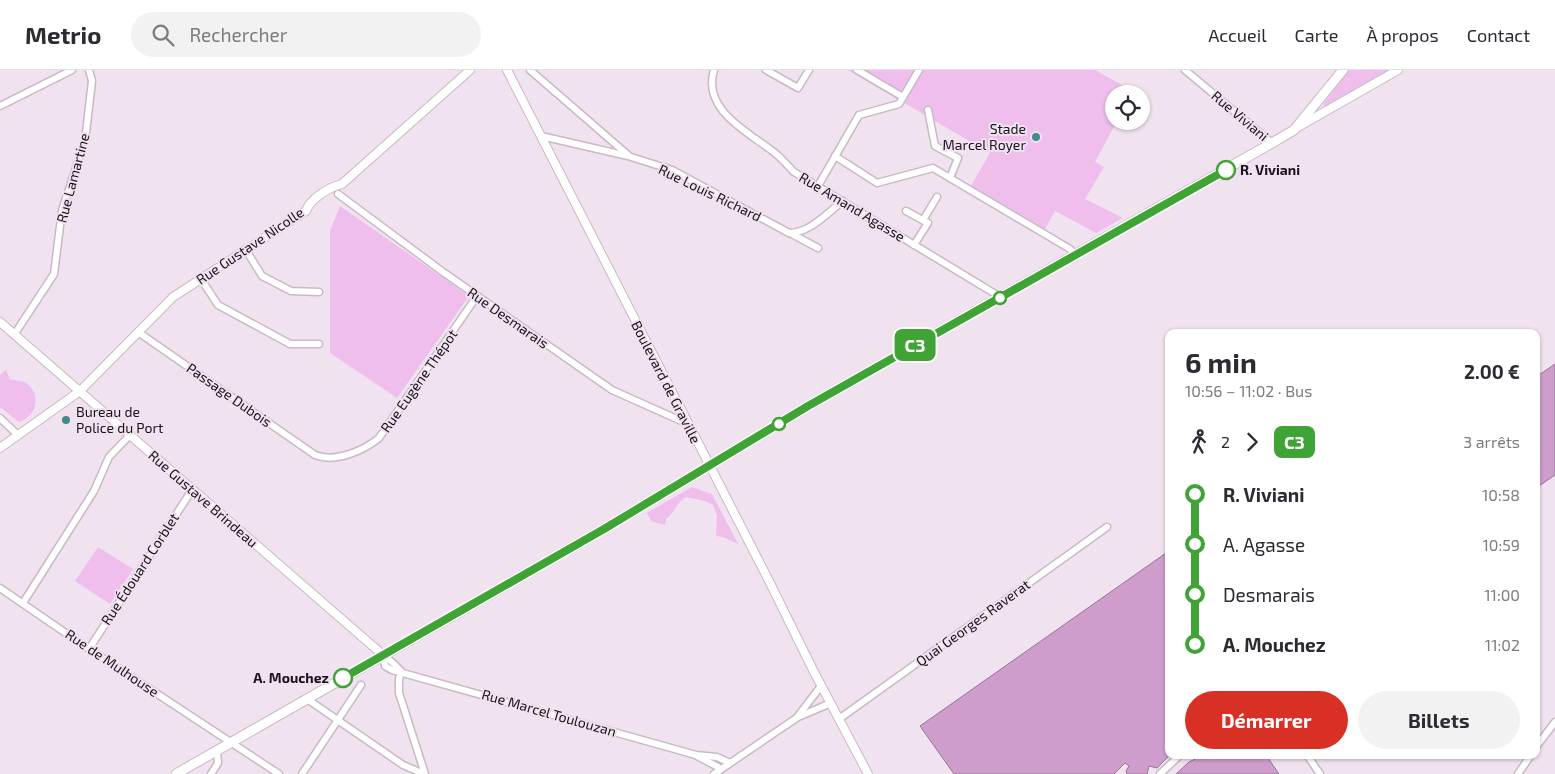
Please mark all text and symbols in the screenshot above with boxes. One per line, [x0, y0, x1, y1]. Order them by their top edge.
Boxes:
search box [131, 12, 481, 57]
text: Metrio [25, 20, 101, 49]
icon: search [149, 21, 177, 49]
text: Rechercher [189, 23, 287, 46]
text: Accueil [1208, 24, 1267, 46]
text: Carte [1295, 24, 1338, 46]
text: À propos [1366, 24, 1439, 46]
text: Contact [1467, 24, 1530, 46]
map controls [1105, 85, 1150, 130]
button: locate [1105, 85, 1150, 130]
street label: Rue Viviani [1208, 87, 1272, 144]
place label: Stade Marcel Royer [943, 120, 1026, 153]
street label: Rue Lamartine [52, 131, 93, 225]
marker: Stade Marcel Royer [1030, 131, 1042, 143]
street label: Rue Louis Richard [656, 160, 764, 225]
marker: R. Viviani [1216, 160, 1236, 180]
place label: R. Viviani [1240, 161, 1300, 178]
street label: Rue Amand Agasse [796, 168, 908, 245]
street label: Rue Gustave Nicolle [193, 203, 307, 288]
street label: Rue Desmarais [464, 283, 552, 352]
unlabelled marker [993, 291, 1007, 305]
street label: Boulevard de Graville [628, 318, 705, 446]
street label: Rue Eugène Thépot [377, 326, 461, 436]
line badge: C3 [892, 329, 938, 361]
text: C3 [905, 334, 925, 356]
text: 6 min [1185, 345, 1257, 379]
street label: Passage Dubois [183, 359, 275, 430]
text: 2.00 € [1464, 360, 1520, 383]
text: 10:56 – 11:02 · Bus [1185, 381, 1312, 400]
place label: Bureau de Police du Port [76, 403, 163, 436]
marker: Bureau de Police du Port [60, 414, 72, 426]
unlabelled marker [772, 417, 786, 431]
icon: walk [1185, 428, 1213, 456]
icon: forward [1238, 428, 1266, 456]
text: C3 [1284, 431, 1305, 453]
text: 2 [1221, 432, 1230, 451]
text: 3 arrêts [1463, 432, 1520, 451]
street label: Rue Gustave Brindeau [145, 447, 261, 551]
text: R. Viviani [1223, 483, 1305, 506]
text: 10:58 [1482, 485, 1520, 504]
street label: Rue Édouard Corblet [97, 510, 182, 628]
text: A. Agasse [1223, 533, 1305, 556]
text: 10:59 [1482, 535, 1520, 554]
street label: Quai Georges Raverat [912, 576, 1033, 670]
text: Desmarais [1223, 583, 1315, 606]
text: 11:00 [1484, 585, 1520, 604]
street label: Rue de Mulhouse [62, 625, 162, 700]
text: A. Mouchez [1223, 633, 1326, 656]
text: 11:02 [1485, 635, 1520, 654]
marker: A. Mouchez [333, 668, 353, 688]
place label: A. Mouchez [253, 669, 329, 686]
street label: Rue Marcel Toulouzan [480, 685, 618, 740]
button: Démarrer [1185, 691, 1348, 749]
button: Billets [1358, 691, 1520, 749]

